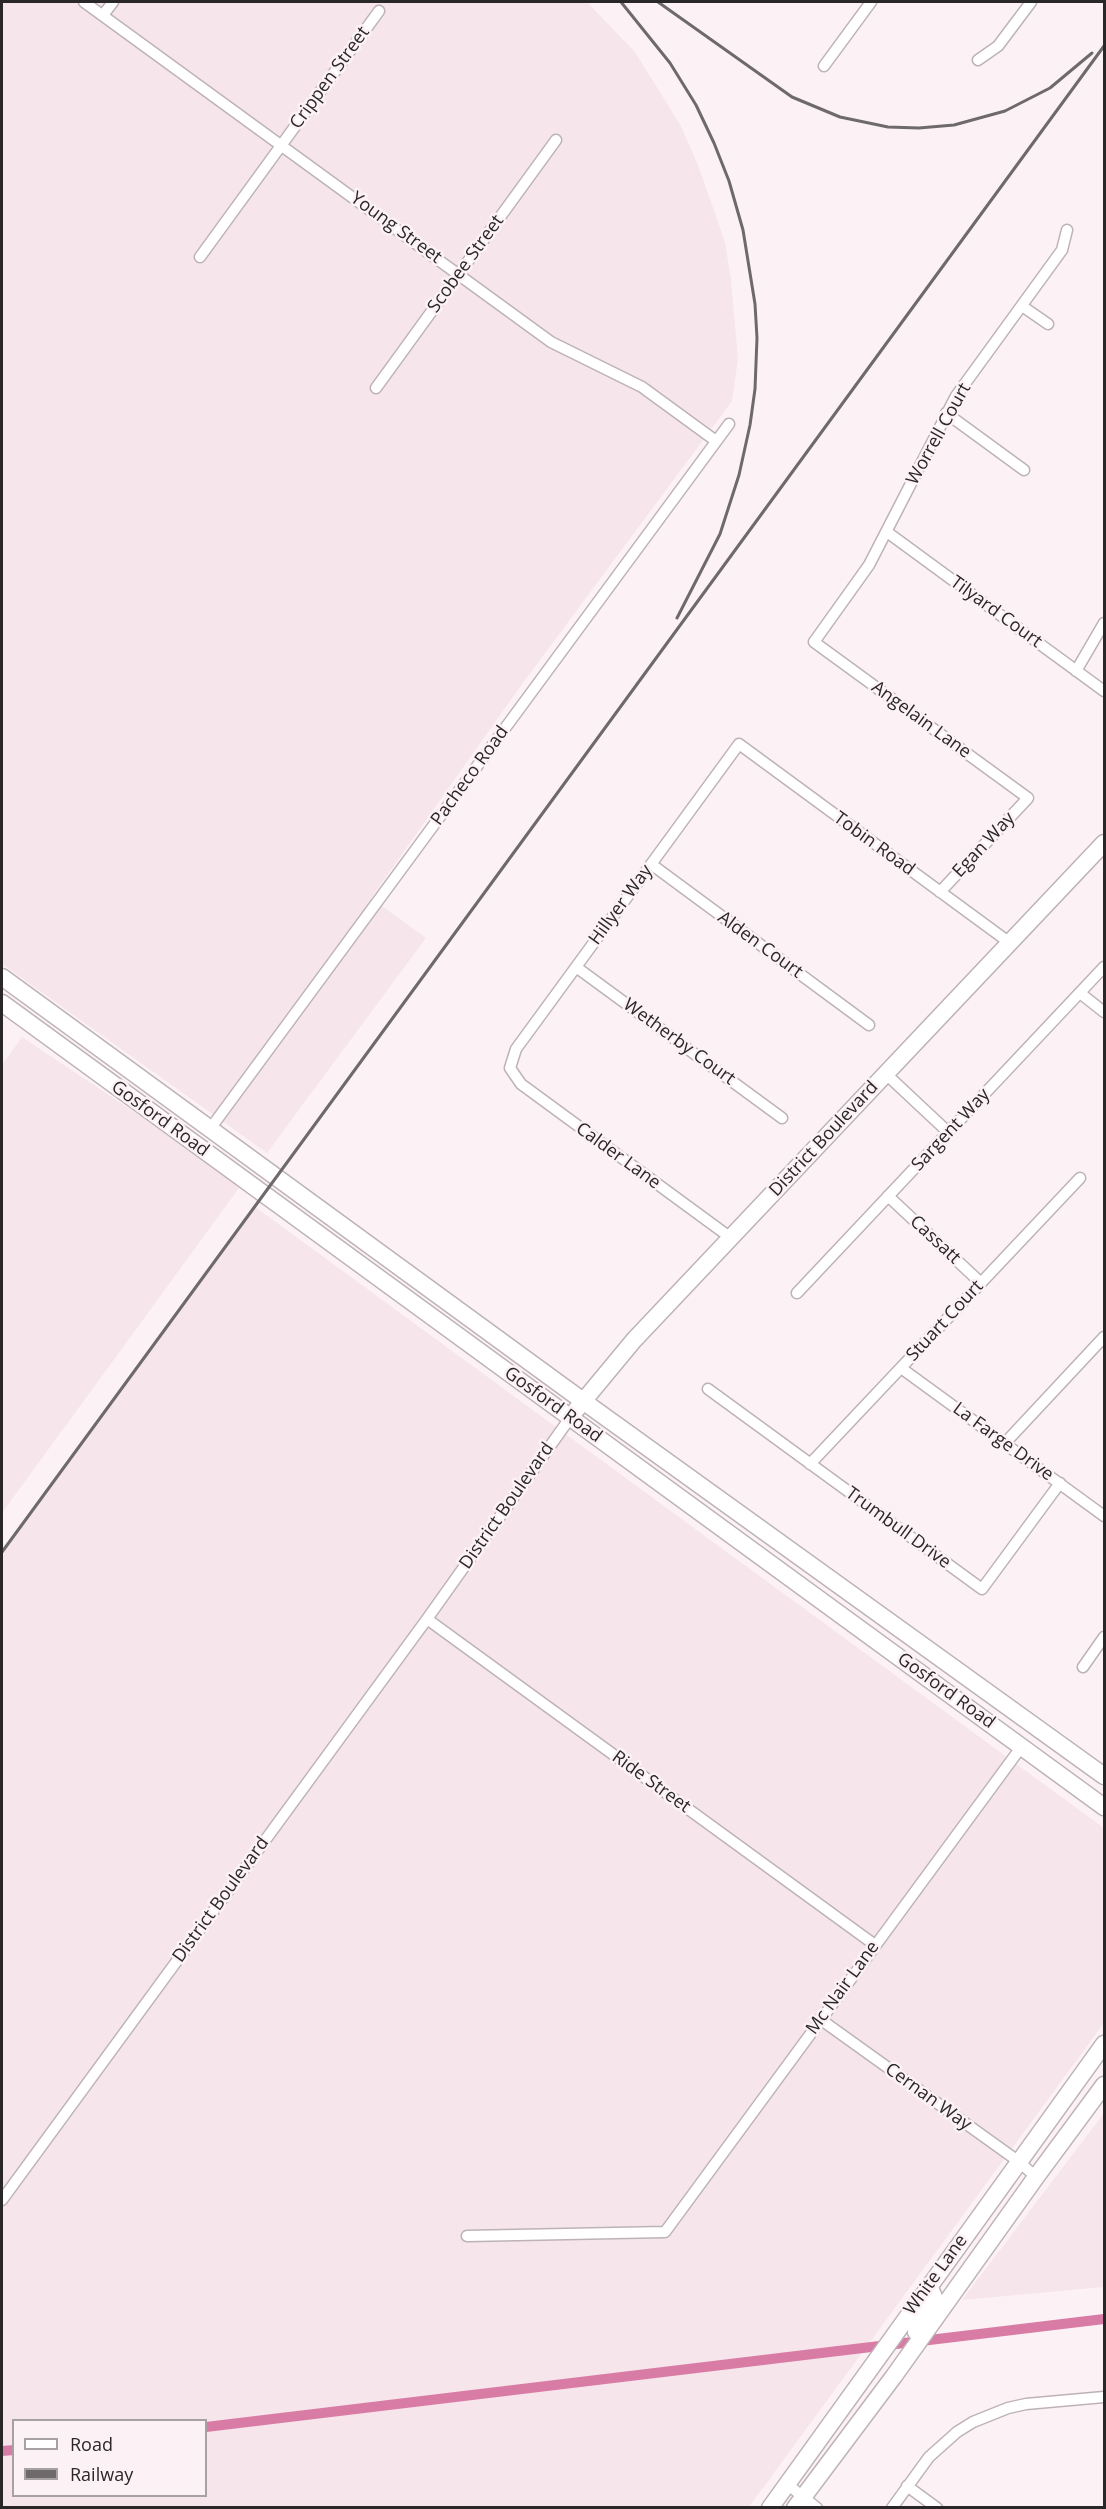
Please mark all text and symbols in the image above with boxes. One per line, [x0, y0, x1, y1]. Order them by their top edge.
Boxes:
street label: Crippen Street [286, 23, 374, 133]
street label: Young Street [346, 188, 446, 268]
street label: Scobee Street [423, 211, 509, 317]
street label: Worrell Court [902, 379, 976, 489]
street label: Tilyard Court [946, 572, 1046, 652]
street label: Angelain Lane [867, 677, 975, 763]
street label: Pacheco Road [427, 722, 513, 830]
street label: Tobin Road [829, 807, 919, 881]
street label: Egan Way [948, 808, 1020, 882]
street label: Hillyer Way [585, 861, 657, 949]
street label: Alden Court [713, 907, 807, 983]
street label: Wetherby Court [619, 994, 739, 1090]
street label: Gosford Road [107, 1076, 213, 1162]
street label: District Boulevard [765, 1077, 883, 1201]
street label: Sargent Way [907, 1084, 995, 1176]
street label: Calder Lane [571, 1118, 665, 1194]
street label: Cassatt [905, 1211, 965, 1269]
street label: Stuart Court [902, 1276, 988, 1366]
street label: Gosford Road [500, 1362, 606, 1448]
street label: La Farge Drive [948, 1398, 1058, 1486]
street label: District Boulevard [455, 1438, 559, 1574]
street label: Trumbull Drive [841, 1483, 955, 1573]
street label: Gosford Road [893, 1648, 999, 1734]
street label: Ride Street [608, 1746, 694, 1818]
street label: District Boulevard [168, 1833, 274, 1967]
street label: Mc Nair Lane [802, 1937, 884, 2039]
street label: Cernan Way [881, 2059, 975, 2135]
street label: White Lane [900, 2231, 972, 2319]
legend [12, 2419, 207, 2497]
text: Road [70, 2432, 113, 2456]
text: Railway [70, 2462, 133, 2486]

